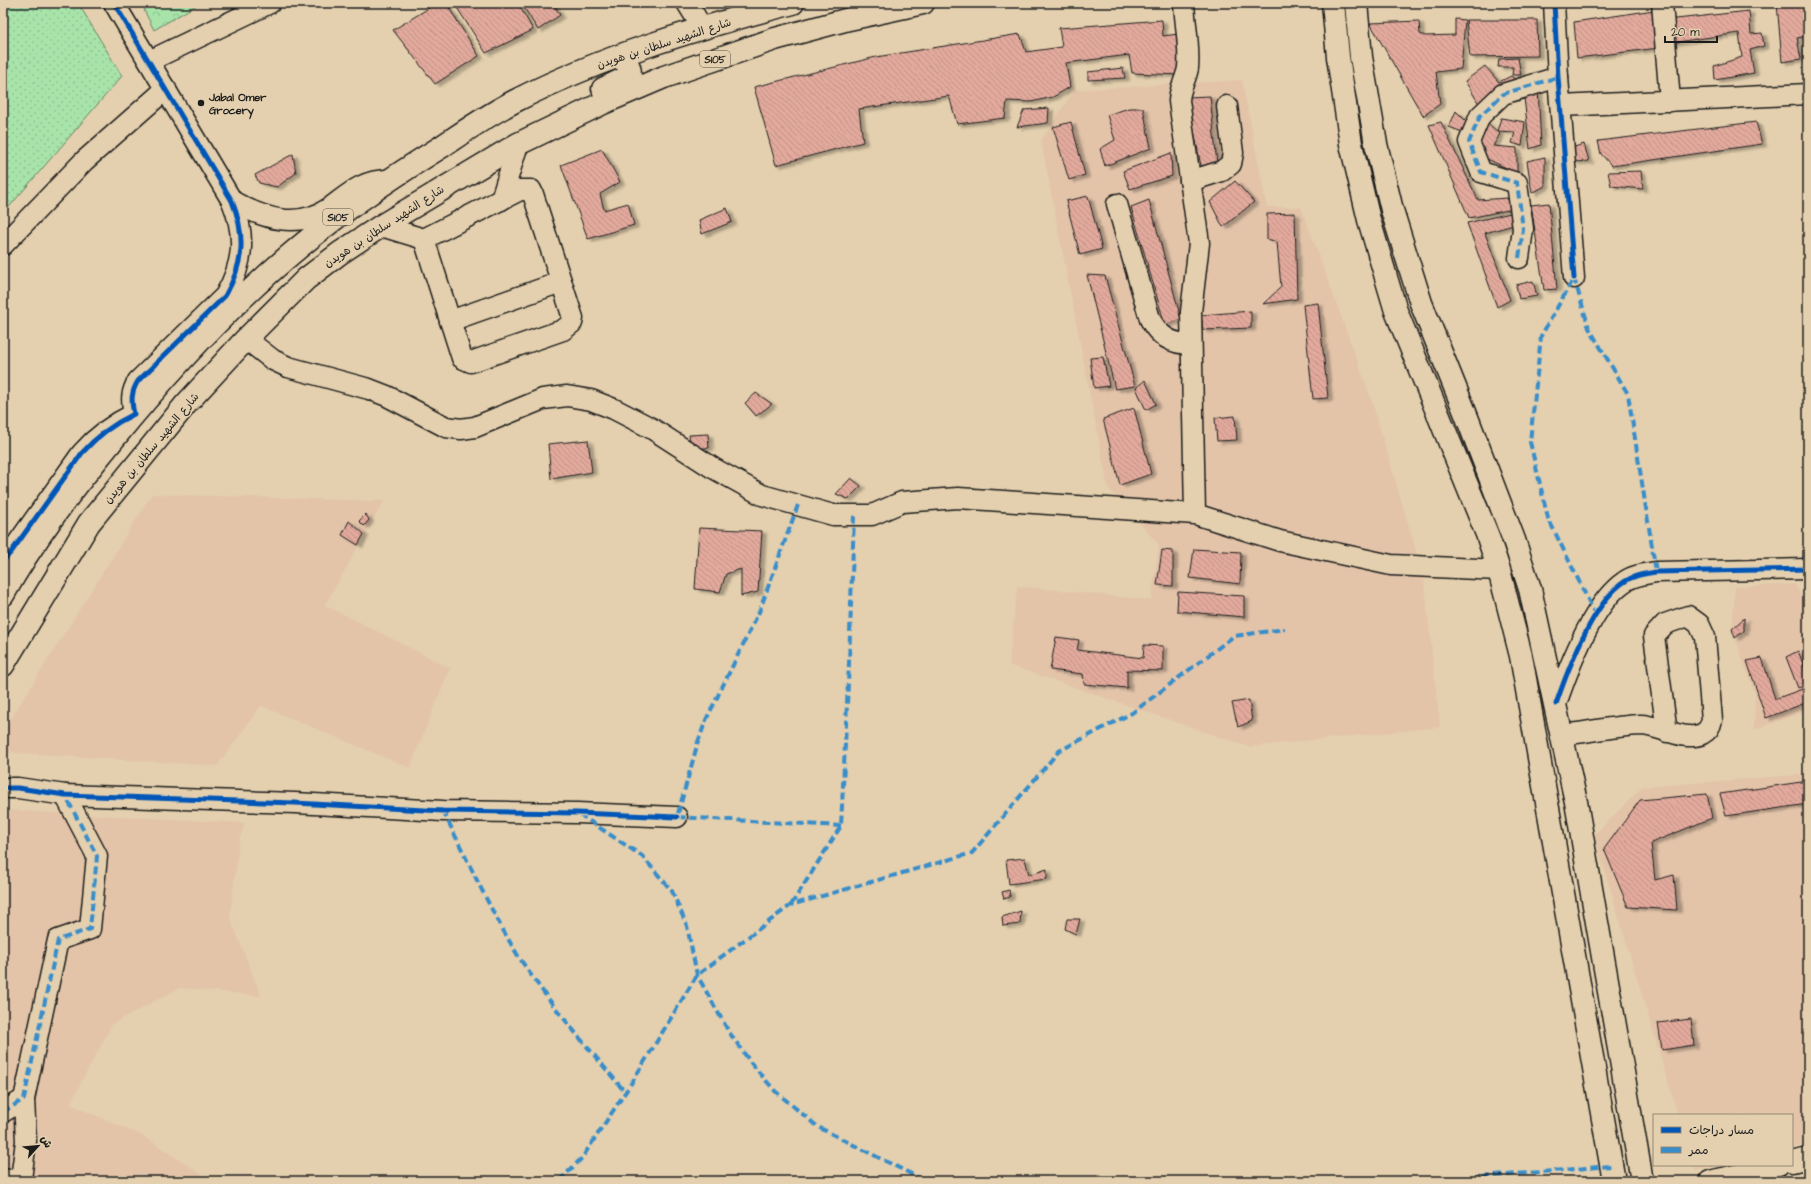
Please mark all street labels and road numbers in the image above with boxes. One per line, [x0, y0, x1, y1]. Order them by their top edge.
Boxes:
street label: شارع الشهيد سلطان بن هويدن [595, 15, 733, 73]
road number: S105 [700, 51, 730, 67]
street label: شارع الشهيد سلطان بن هويدن [321, 182, 448, 272]
road number: S105 [323, 209, 353, 225]
street label: شارع الشهيد سلطان بن هويدن [101, 390, 203, 508]

